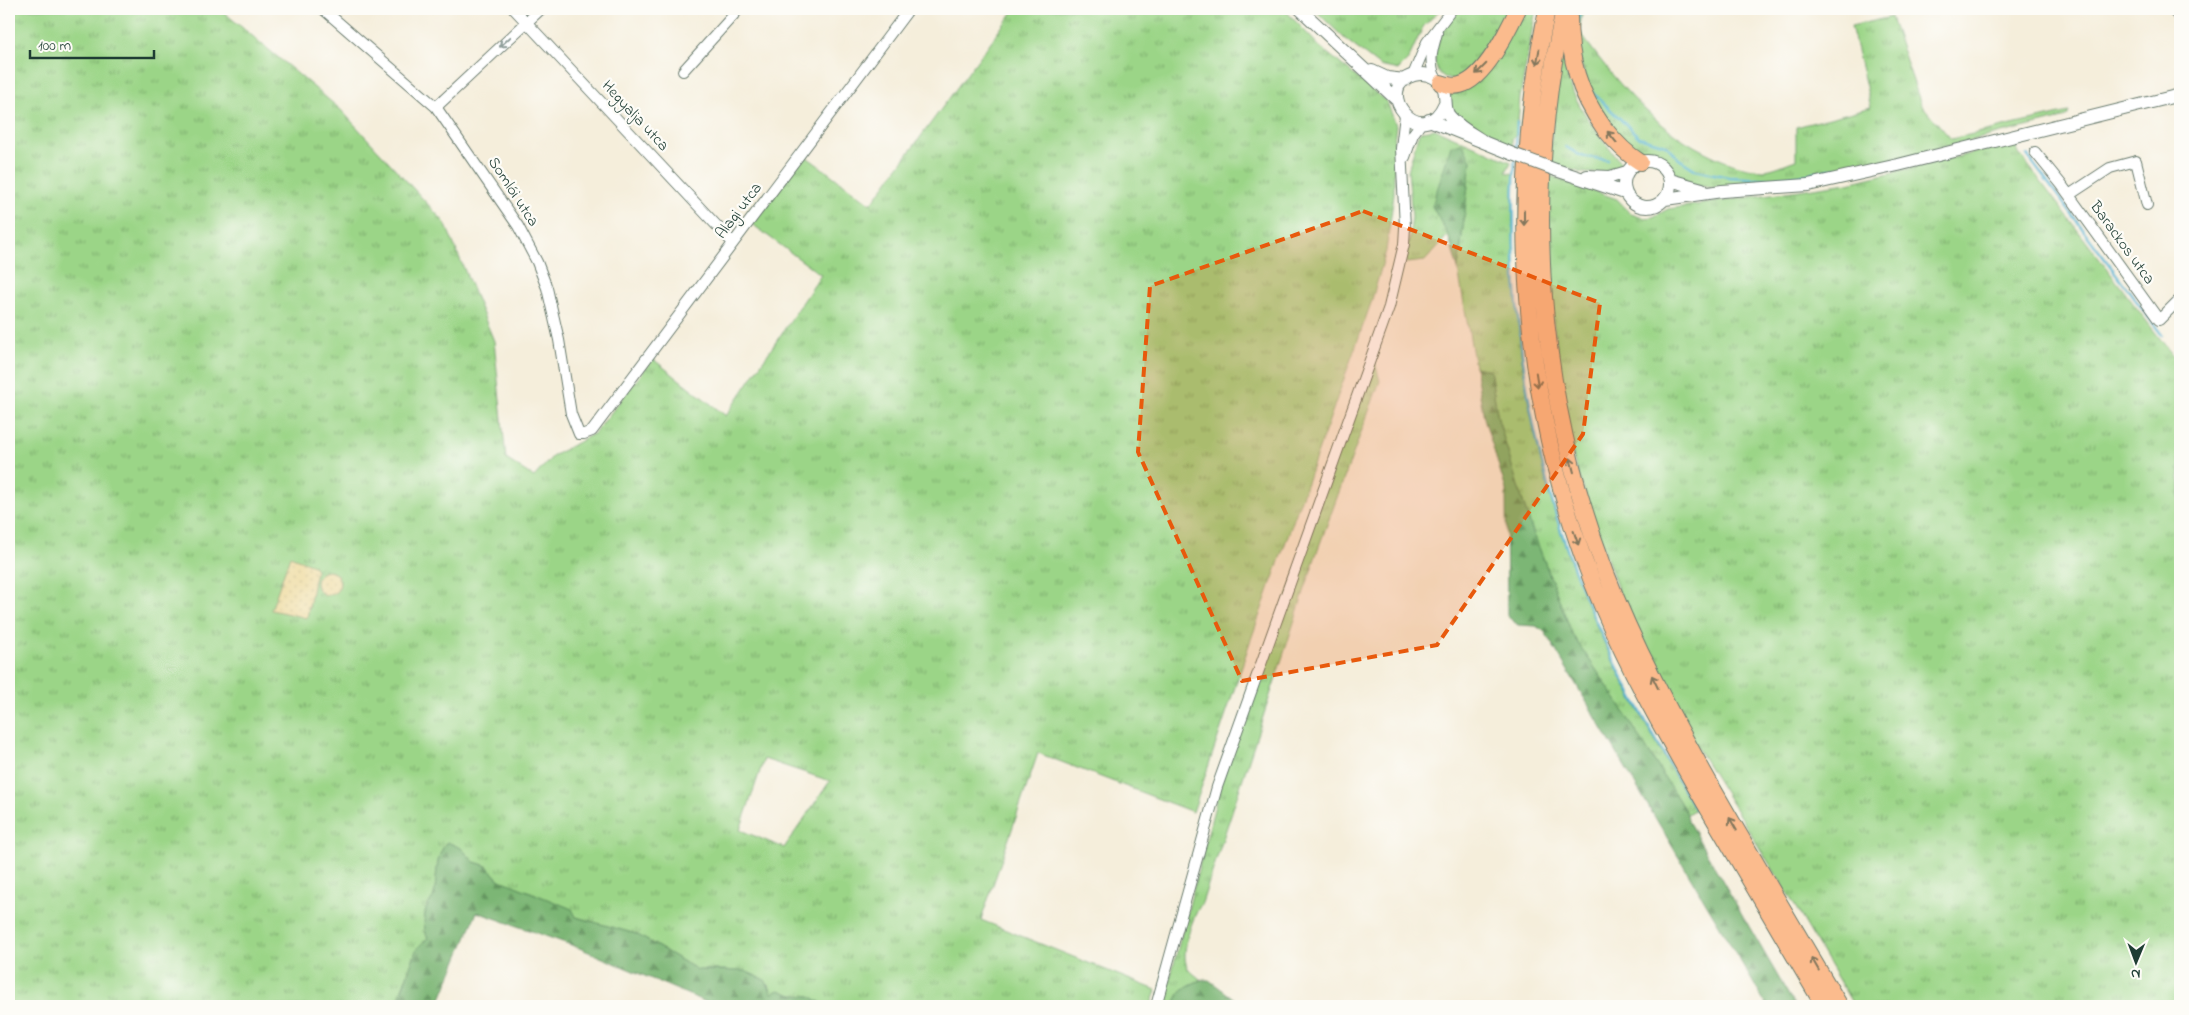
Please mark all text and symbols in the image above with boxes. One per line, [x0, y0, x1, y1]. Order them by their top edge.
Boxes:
scale bar [30, 28, 154, 60]
text: 100 m [38, 35, 71, 57]
one-way arrow [499, 36, 512, 48]
one-way arrow [1532, 48, 1542, 64]
one-way arrow [1474, 63, 1487, 75]
street label: Hegyalja utca [596, 75, 674, 157]
one-way arrow [1606, 131, 1617, 144]
street label: Somlói utca [481, 152, 545, 232]
street label: Alagi utca [710, 178, 768, 244]
street label: Barackos utca [2083, 196, 2160, 290]
one-way arrow [1519, 210, 1529, 226]
one-way arrow [1533, 372, 1543, 388]
one-way arrow [1566, 457, 1576, 473]
one-way arrow [1572, 529, 1581, 545]
one-way arrow [1650, 674, 1660, 689]
one-way arrow [1728, 817, 1738, 831]
north arrow [2112, 938, 2162, 988]
one-way arrow [1810, 958, 1820, 972]
text: N [2131, 963, 2141, 984]

